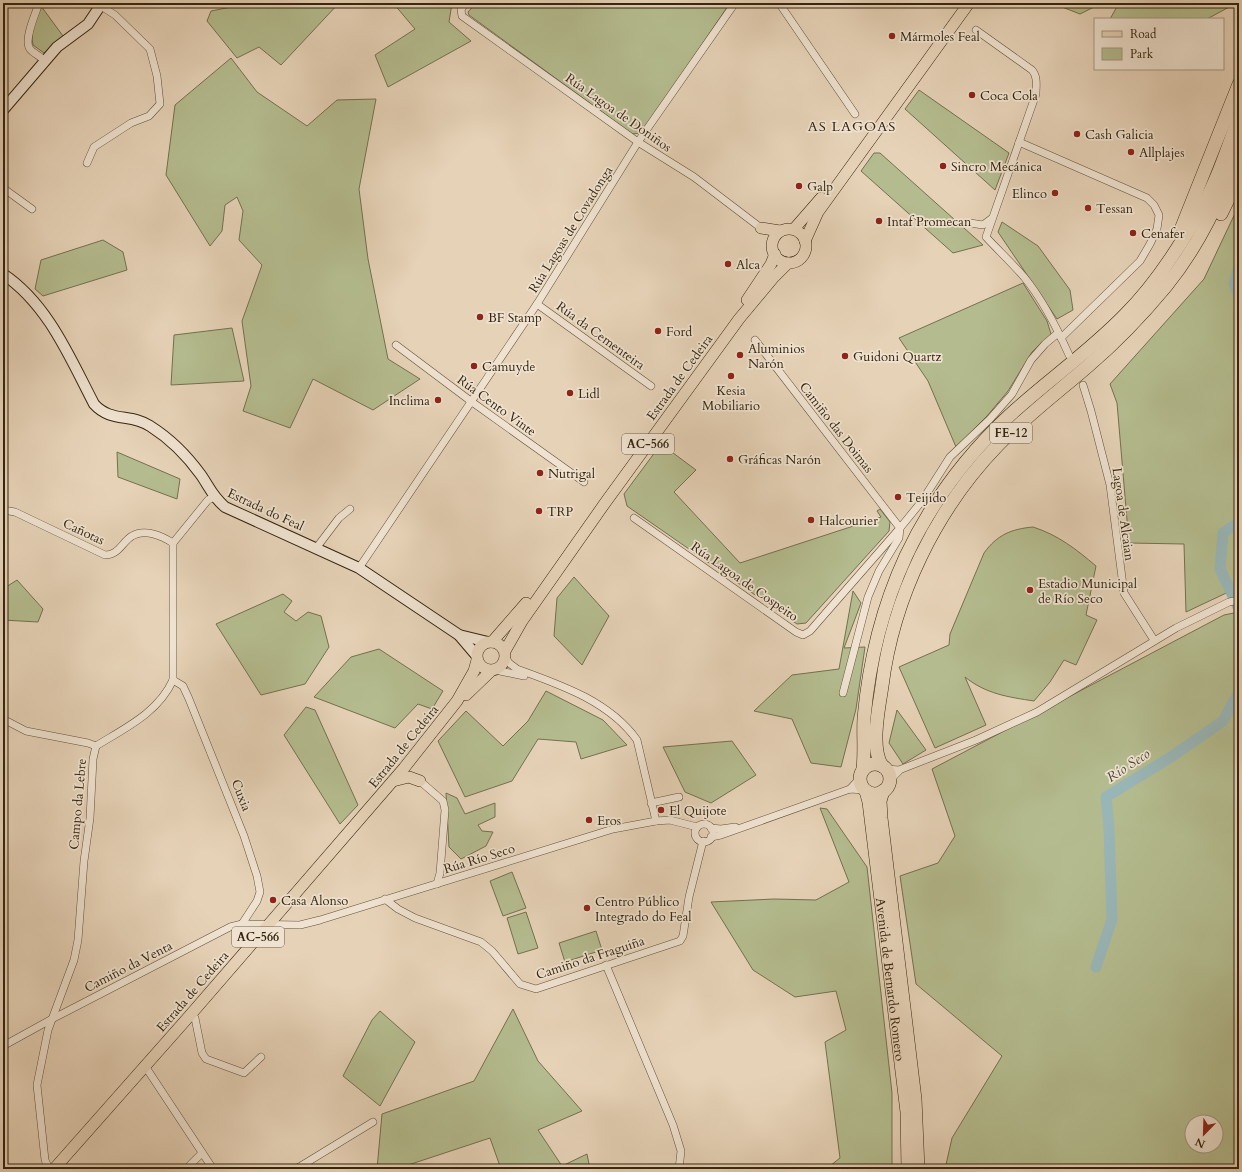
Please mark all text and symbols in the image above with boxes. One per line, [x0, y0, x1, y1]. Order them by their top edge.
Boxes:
legend [1094, 18, 1224, 70]
text: Road [1130, 26, 1157, 42]
place label: Mármoles Feal [900, 28, 981, 46]
marker: Mármoles Feal [887, 31, 897, 41]
text: Park [1130, 46, 1154, 62]
street label: Rúa Lagoa de Doniños [562, 69, 675, 156]
place label: Coca Cola [980, 87, 1038, 105]
marker: Coca Cola [967, 90, 977, 100]
district label: AS LAGOAS [808, 117, 896, 136]
place label: Cash Galicia [1085, 126, 1154, 144]
marker: Cash Galicia [1072, 129, 1082, 139]
place label: Allplajes [1139, 144, 1185, 162]
marker: Allplajes [1126, 147, 1136, 157]
place label: Sincro Mecánica [951, 158, 1042, 176]
marker: Sincro Mecánica [938, 161, 948, 171]
street label: Rúa Lagoas de Covadonga [524, 162, 617, 296]
place label: Galp [807, 178, 833, 196]
marker: Galp [794, 181, 804, 191]
place label: Elinco [1012, 185, 1047, 203]
marker: Elinco [1050, 188, 1060, 198]
place label: Tessan [1096, 200, 1134, 218]
marker: Tessan [1083, 203, 1093, 213]
place label: Intaf Promecan [887, 213, 972, 231]
marker: Intaf Promecan [874, 216, 884, 226]
place label: Cenafer [1141, 225, 1185, 243]
marker: Cenafer [1128, 228, 1138, 238]
place label: Alca [736, 256, 760, 274]
marker: Alca [723, 259, 733, 269]
street label: Rúa da Cementeira [552, 298, 649, 374]
place label: BF Stamp [488, 309, 542, 327]
marker: BF Stamp [475, 312, 485, 322]
place label: Ford [666, 323, 692, 341]
marker: Ford [653, 326, 663, 336]
street label: Estrada de Cedeira [643, 331, 717, 424]
place label: Aluminios Narón [748, 340, 805, 373]
place label: Guidoni Quartz [853, 348, 941, 366]
marker: Aluminios Narón [735, 350, 745, 360]
marker: Guidoni Quartz [840, 351, 850, 361]
place label: Camuyde [482, 358, 535, 376]
marker: Camuyde [469, 361, 479, 371]
street label: Rúa Cento Vinte [453, 371, 540, 441]
marker: Kesia Mobiliario [726, 371, 736, 381]
street label: Camiño das Doimas [795, 378, 877, 477]
place label: Kesia Mobiliario [702, 382, 760, 415]
place label: Lidl [578, 385, 600, 403]
marker: Lidl [565, 388, 575, 398]
place label: Inclima [389, 392, 430, 410]
marker: Inclima [433, 395, 443, 405]
road number: FE-12 [990, 423, 1032, 443]
road number: AC-566 [622, 434, 674, 454]
place label: Gráficas Narón [738, 451, 822, 469]
marker: Gráficas Narón [725, 454, 735, 464]
place label: Nutrigal [548, 465, 596, 483]
street label: Lagoa de Alcaian [1108, 466, 1139, 563]
marker: Nutrigal [535, 468, 545, 478]
street label: Estrada do Feal [224, 484, 307, 536]
place label: Teijido [906, 489, 946, 507]
marker: Teijido [893, 492, 903, 502]
place label: TRP [547, 503, 574, 521]
marker: TRP [534, 506, 544, 516]
place label: Halcourier [819, 512, 878, 530]
street label: Cañotas [60, 514, 107, 549]
marker: Halcourier [806, 515, 816, 525]
street label: Rúa Lagoa de Cospeito [687, 538, 802, 626]
place label: Estadio Municipal de Río Seco [1038, 575, 1138, 608]
marker: Estadio Municipal de Río Seco [1025, 585, 1035, 595]
street label: Estrada de Cedeira [365, 701, 443, 792]
water label: Río Seco [1103, 744, 1154, 787]
street label: Campo da Lebre [65, 758, 91, 850]
street label: Cuxia [227, 777, 255, 814]
place label: El Quijote [669, 802, 727, 820]
marker: El Quijote [656, 805, 666, 815]
place label: Eros [597, 812, 621, 830]
marker: Eros [584, 815, 594, 825]
street label: Rúa Río Seco [441, 840, 517, 878]
place label: Casa Alonso [281, 892, 348, 910]
place label: Centro Público Integrado do Feal [595, 893, 692, 926]
marker: Casa Alonso [268, 895, 278, 905]
street label: Avenida de Bernardo Romero [871, 897, 909, 1062]
marker: Centro Público Integrado do Feal [582, 903, 592, 913]
road number: AC-566 [232, 927, 284, 947]
street label: Camiño da Fraguiña [534, 932, 647, 984]
street label: Camiño da Venta [81, 937, 176, 997]
street label: Estrada de Cedeira [153, 947, 233, 1036]
north arrow [1184, 1114, 1224, 1154]
text: N [1193, 1134, 1208, 1152]

